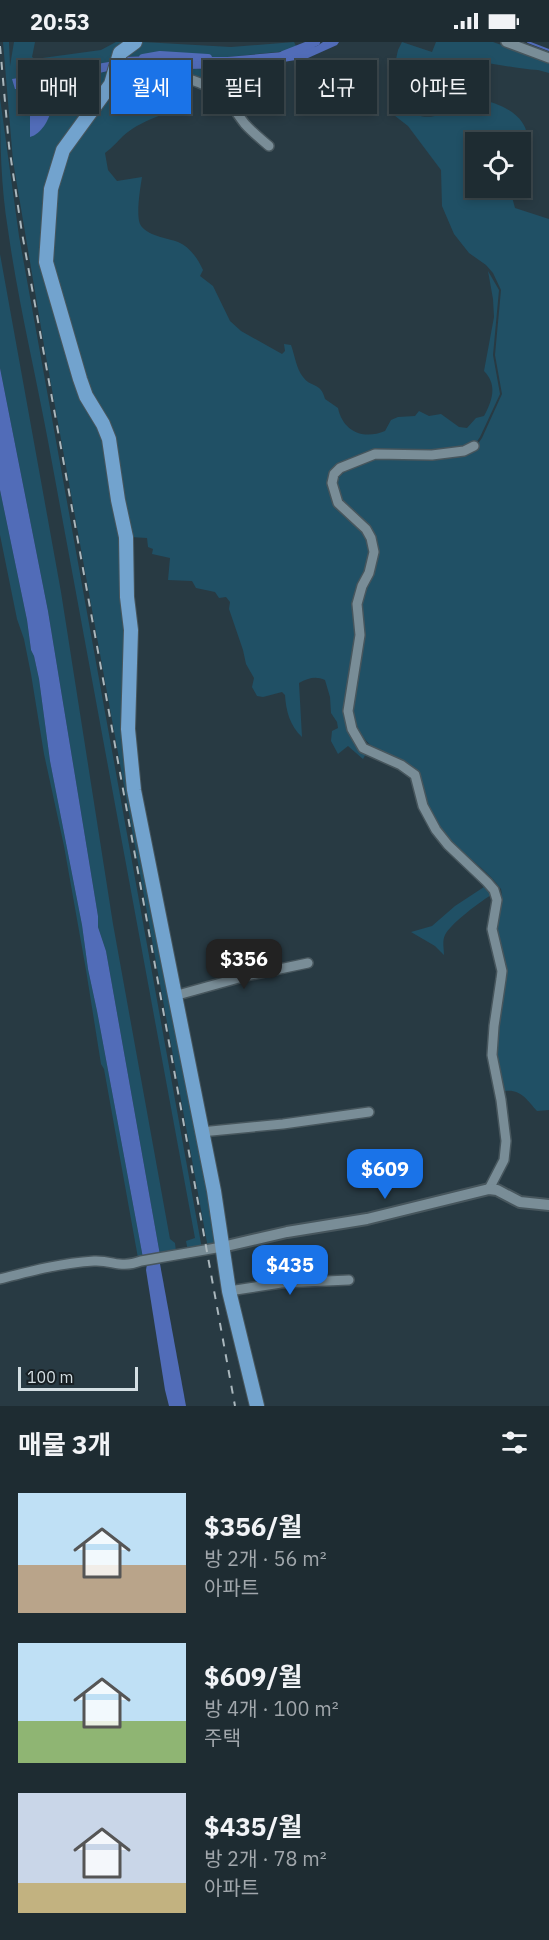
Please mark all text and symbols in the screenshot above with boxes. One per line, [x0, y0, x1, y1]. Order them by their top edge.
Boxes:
text: 20:53 [30, 7, 90, 36]
chip: 매매 [18, 60, 99, 114]
chip: 월세 [111, 60, 191, 114]
chip: 필터 [203, 60, 284, 114]
chip: 신규 [296, 60, 377, 114]
chip: 아파트 [389, 60, 489, 114]
map controls [465, 132, 531, 198]
button: locate [465, 132, 531, 198]
pin: $356 [208, 939, 280, 990]
text: $356 [220, 945, 268, 972]
pin: $609 [349, 1149, 421, 1200]
text: $609 [361, 1155, 409, 1182]
pin: $435 [254, 1245, 326, 1296]
text: $435 [266, 1251, 314, 1278]
scale bar [18, 1364, 138, 1392]
text: 100 m [27, 1367, 74, 1387]
icon: filters [498, 1426, 531, 1459]
text: 매물 3개 [18, 1427, 112, 1461]
text: $356/월 [204, 1509, 302, 1543]
icon: home [66, 1517, 138, 1589]
text: 방 2개 · 56 m² [204, 1545, 327, 1572]
text: 아파트 [204, 1574, 259, 1601]
text: $609/월 [204, 1659, 302, 1693]
icon: home [66, 1667, 138, 1739]
text: 방 4개 · 100 m² [204, 1695, 339, 1722]
text: 주택 [204, 1724, 241, 1751]
text: $435/월 [204, 1809, 302, 1843]
icon: home [66, 1817, 138, 1889]
text: 방 2개 · 78 m² [204, 1845, 327, 1872]
text: 아파트 [204, 1874, 259, 1901]

